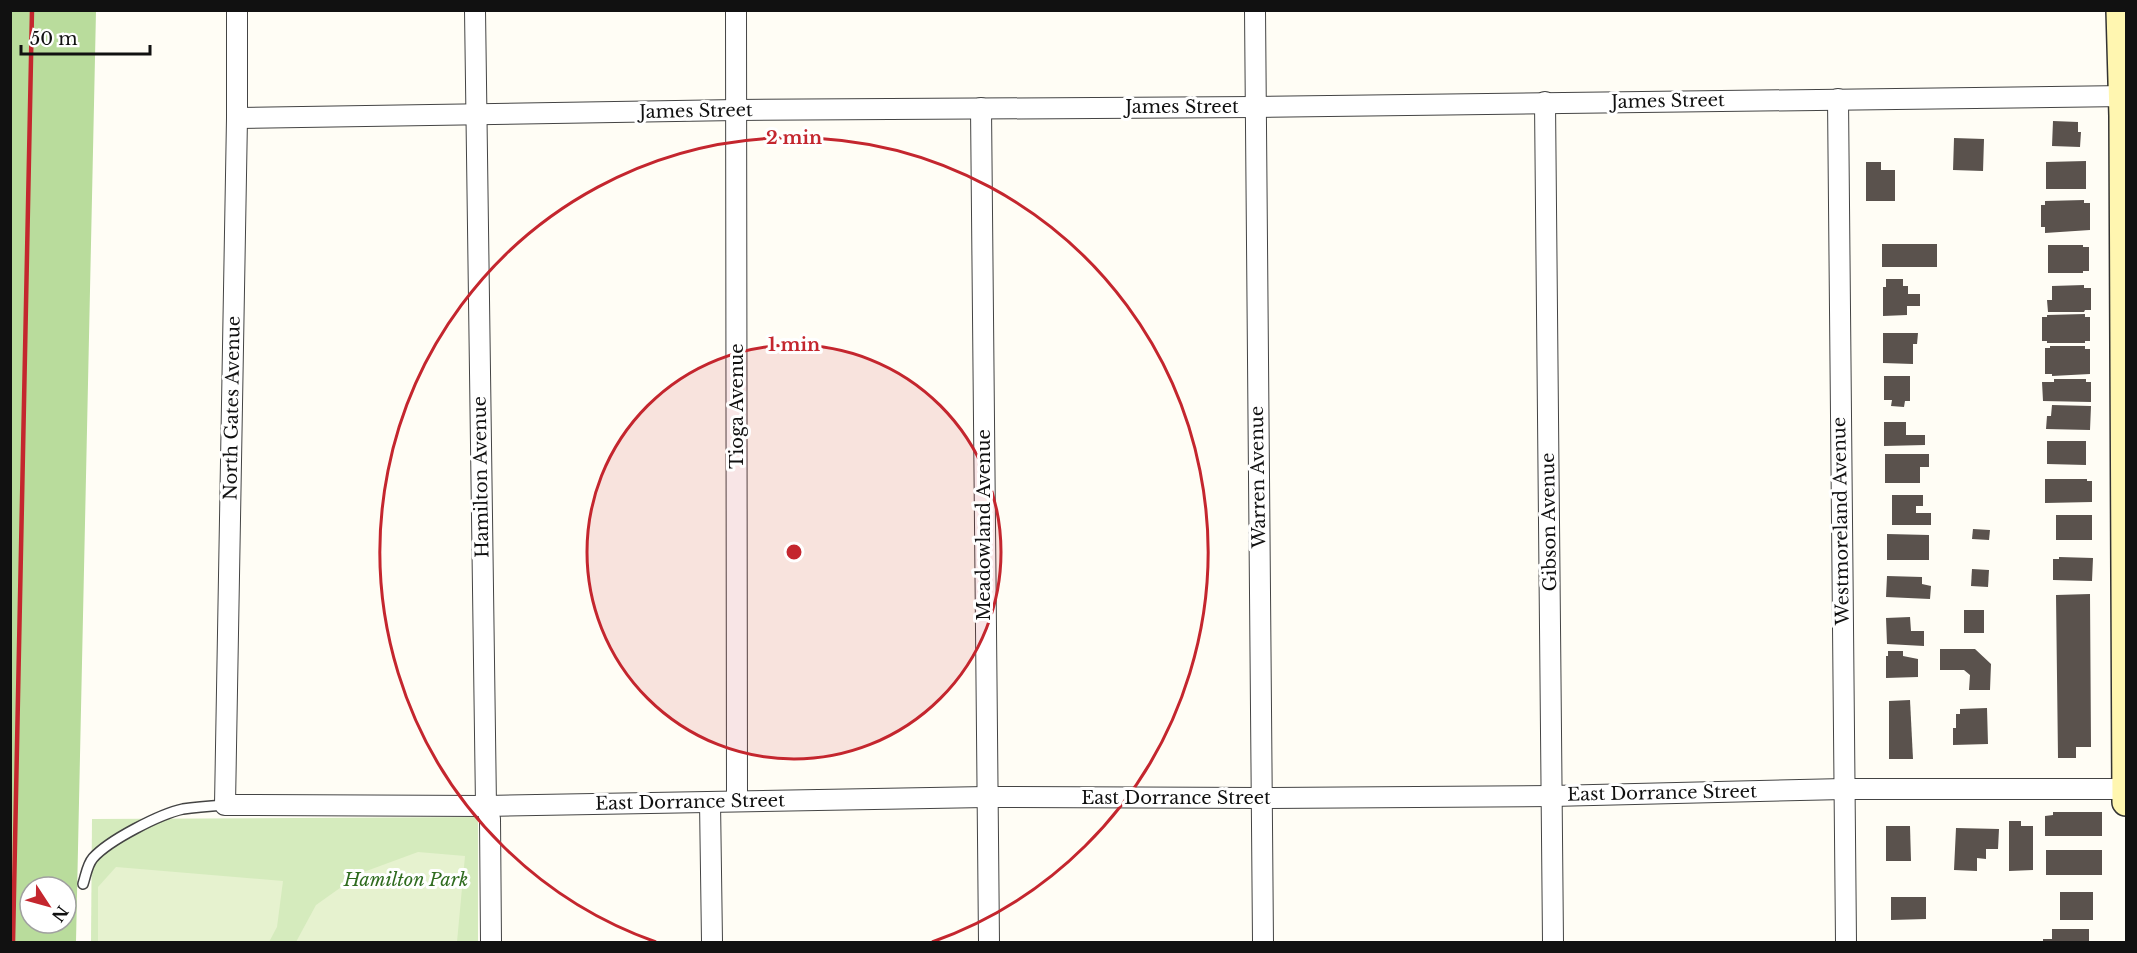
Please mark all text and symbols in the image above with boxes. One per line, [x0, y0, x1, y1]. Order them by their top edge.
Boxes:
scale bar [21, 18, 150, 56]
text: 50 m [30, 28, 78, 50]
street label: James Street [1609, 89, 1725, 113]
street label: James Street [1123, 96, 1239, 118]
street label: James Street [637, 99, 753, 123]
text: 2 min [766, 127, 822, 149]
street label: North Gates Avenue [219, 316, 245, 500]
text: 1 min [768, 334, 820, 356]
street label: Tioga Avenue [726, 343, 748, 469]
street label: Hamilton Avenue [469, 396, 493, 558]
street label: Warren Avenue [1246, 406, 1270, 549]
street label: Westmoreland Avenue [1828, 417, 1854, 626]
street label: Meadowland Avenue [973, 429, 995, 621]
street label: Gibson Avenue [1537, 452, 1561, 592]
centre of rings [784, 542, 804, 562]
street label: East Dorrance Street [1567, 780, 1757, 806]
street label: East Dorrance Street [1081, 787, 1271, 809]
street label: East Dorrance Street [595, 789, 785, 815]
park label: Hamilton Park [343, 869, 468, 891]
north arrow [18, 875, 78, 935]
text: N [48, 902, 73, 926]

